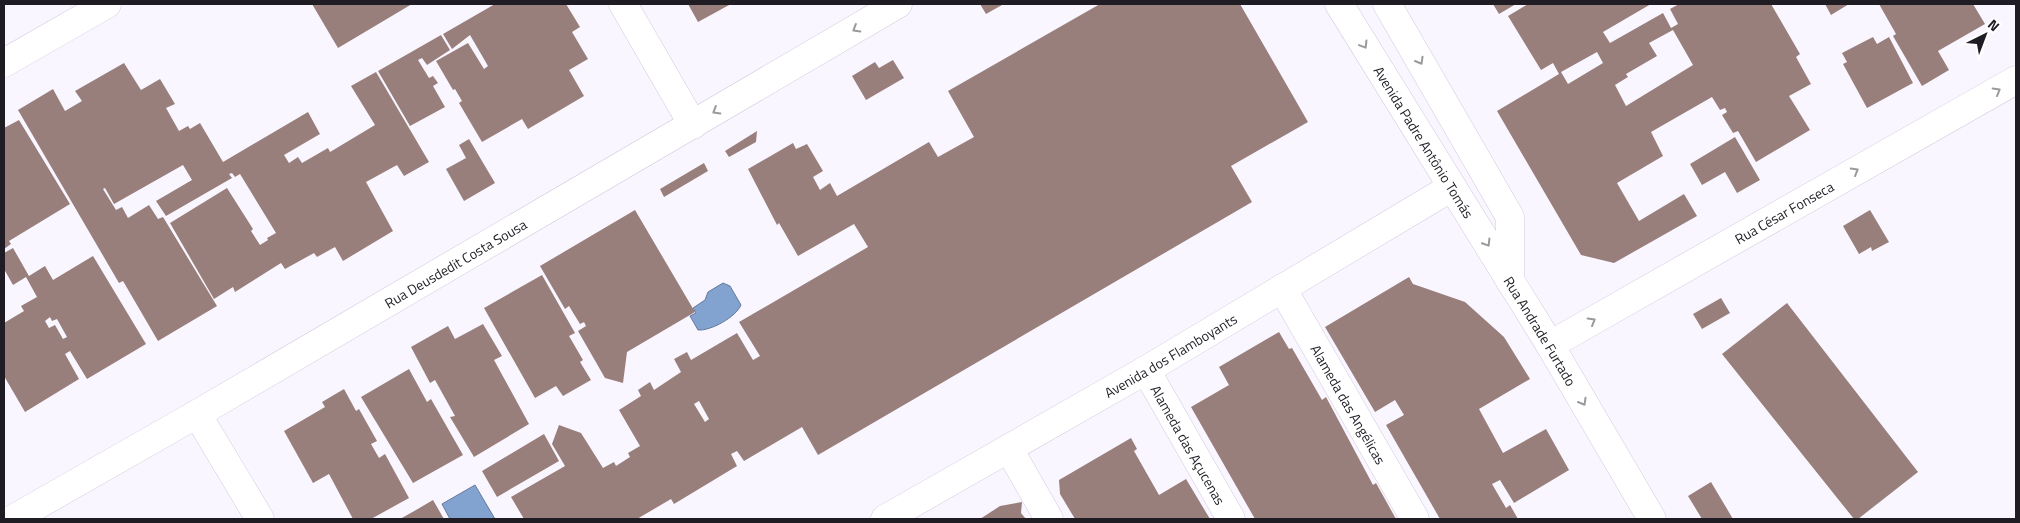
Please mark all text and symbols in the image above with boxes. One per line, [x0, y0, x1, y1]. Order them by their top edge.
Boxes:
north arrow [1960, 10, 2010, 60]
text: N [1983, 14, 2005, 36]
one-way arrow [852, 22, 861, 32]
one-way arrow [1358, 40, 1368, 49]
one-way arrow [1414, 56, 1424, 65]
street label: Avenida Padre Antônio Tomás [1369, 62, 1479, 222]
one-way arrow [1991, 87, 2000, 97]
one-way arrow [712, 105, 721, 115]
one-way arrow [1850, 167, 1859, 177]
street label: Rua César Fonseca [1730, 175, 1837, 249]
street label: Rua Deusdedit Costa Sousa [380, 213, 530, 313]
one-way arrow [1480, 238, 1490, 247]
street label: Rua Andrade Furtado [1499, 272, 1582, 390]
street label: Avenida dos Flamboyants [1100, 308, 1241, 402]
one-way arrow [1587, 317, 1596, 327]
street label: Alameda das Angélicas [1306, 340, 1392, 468]
street label: Alameda das Açucenas [1146, 381, 1231, 509]
one-way arrow [1577, 396, 1587, 405]

